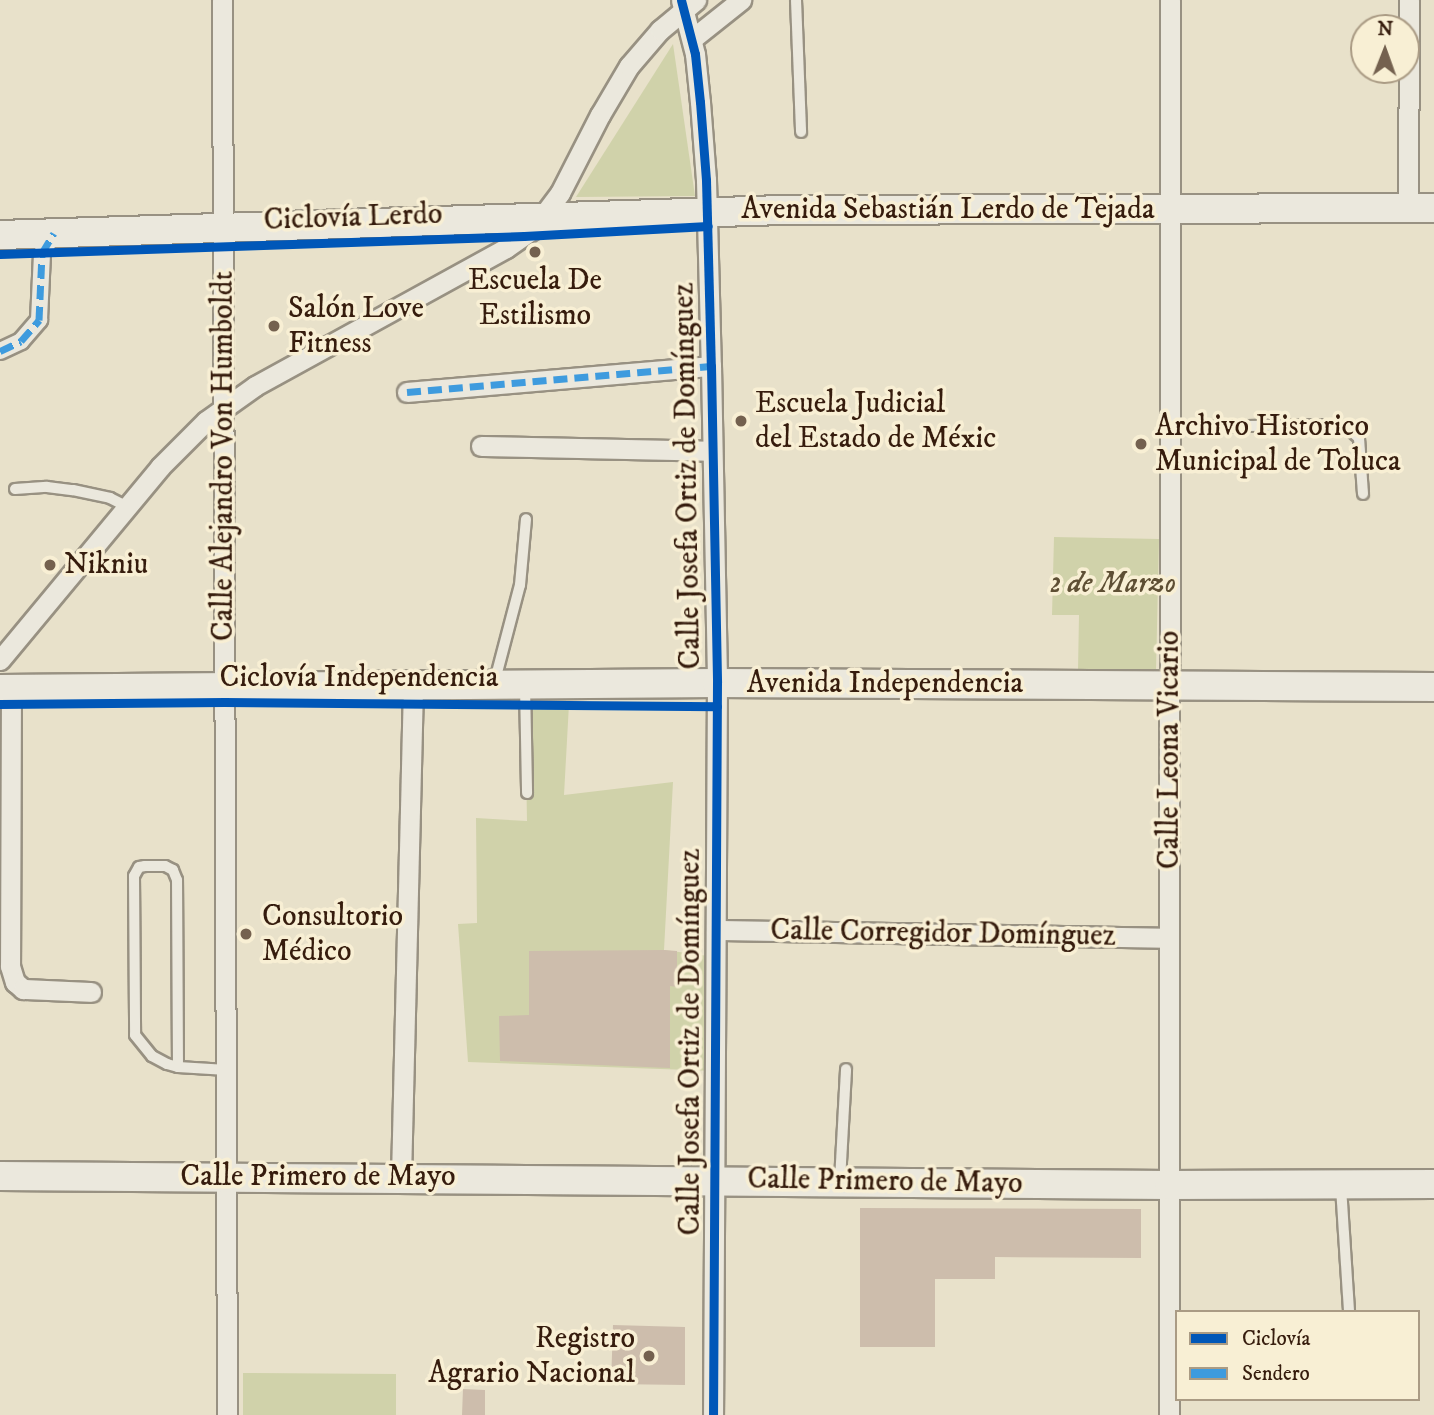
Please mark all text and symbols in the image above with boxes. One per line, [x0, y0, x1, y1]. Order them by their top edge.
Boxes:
north arrow [1350, 14, 1420, 84]
text: N [1377, 18, 1393, 41]
street label: Avenida Sebastián Lerdo de Tejada [741, 192, 1155, 228]
street label: Ciclovía Lerdo [263, 197, 443, 239]
marker: Escuela De Estilismo [527, 244, 543, 260]
place label: Escuela De Estilismo [468, 263, 602, 334]
street label: Calle Alejandro Von Humboldt [206, 271, 242, 641]
street label: Calle Josefa Ortiz de Domínguez [667, 282, 709, 670]
place label: Salón Love Fitness [288, 291, 424, 362]
marker: Salón Love Fitness [266, 318, 282, 334]
place label: Escuela Judicial del Estado de Méxic [755, 386, 996, 456]
place label: Archivo Historico Municipal de Toluca [1155, 409, 1401, 480]
marker: Escuela Judicial del Estado de Méxic [733, 413, 749, 429]
marker: Archivo Historico Municipal de Toluca [1133, 436, 1149, 452]
place label: Nikniu [64, 547, 148, 583]
marker: Nikniu [42, 557, 58, 573]
park label: 2 de Marzo [1050, 566, 1176, 602]
street label: Calle Leona Vicario [1152, 631, 1188, 869]
street label: Ciclovía Independencia [220, 660, 498, 696]
street label: Avenida Independencia [747, 666, 1023, 702]
street label: Calle Josefa Ortiz de Domínguez [673, 848, 709, 1236]
place label: Consultorio Médico [262, 899, 403, 970]
street label: Calle Corregidor Domínguez [770, 913, 1116, 955]
marker: Consultorio Médico [236, 924, 256, 944]
street label: Calle Primero de Mayo [180, 1159, 456, 1195]
street label: Calle Primero de Mayo [747, 1162, 1023, 1202]
legend [1175, 1310, 1420, 1401]
place label: Registro Agrario Nacional [428, 1321, 635, 1392]
text: Ciclovía [1242, 1326, 1310, 1352]
marker: Registro Agrario Nacional [641, 1348, 657, 1364]
text: Sendero [1242, 1361, 1310, 1387]

